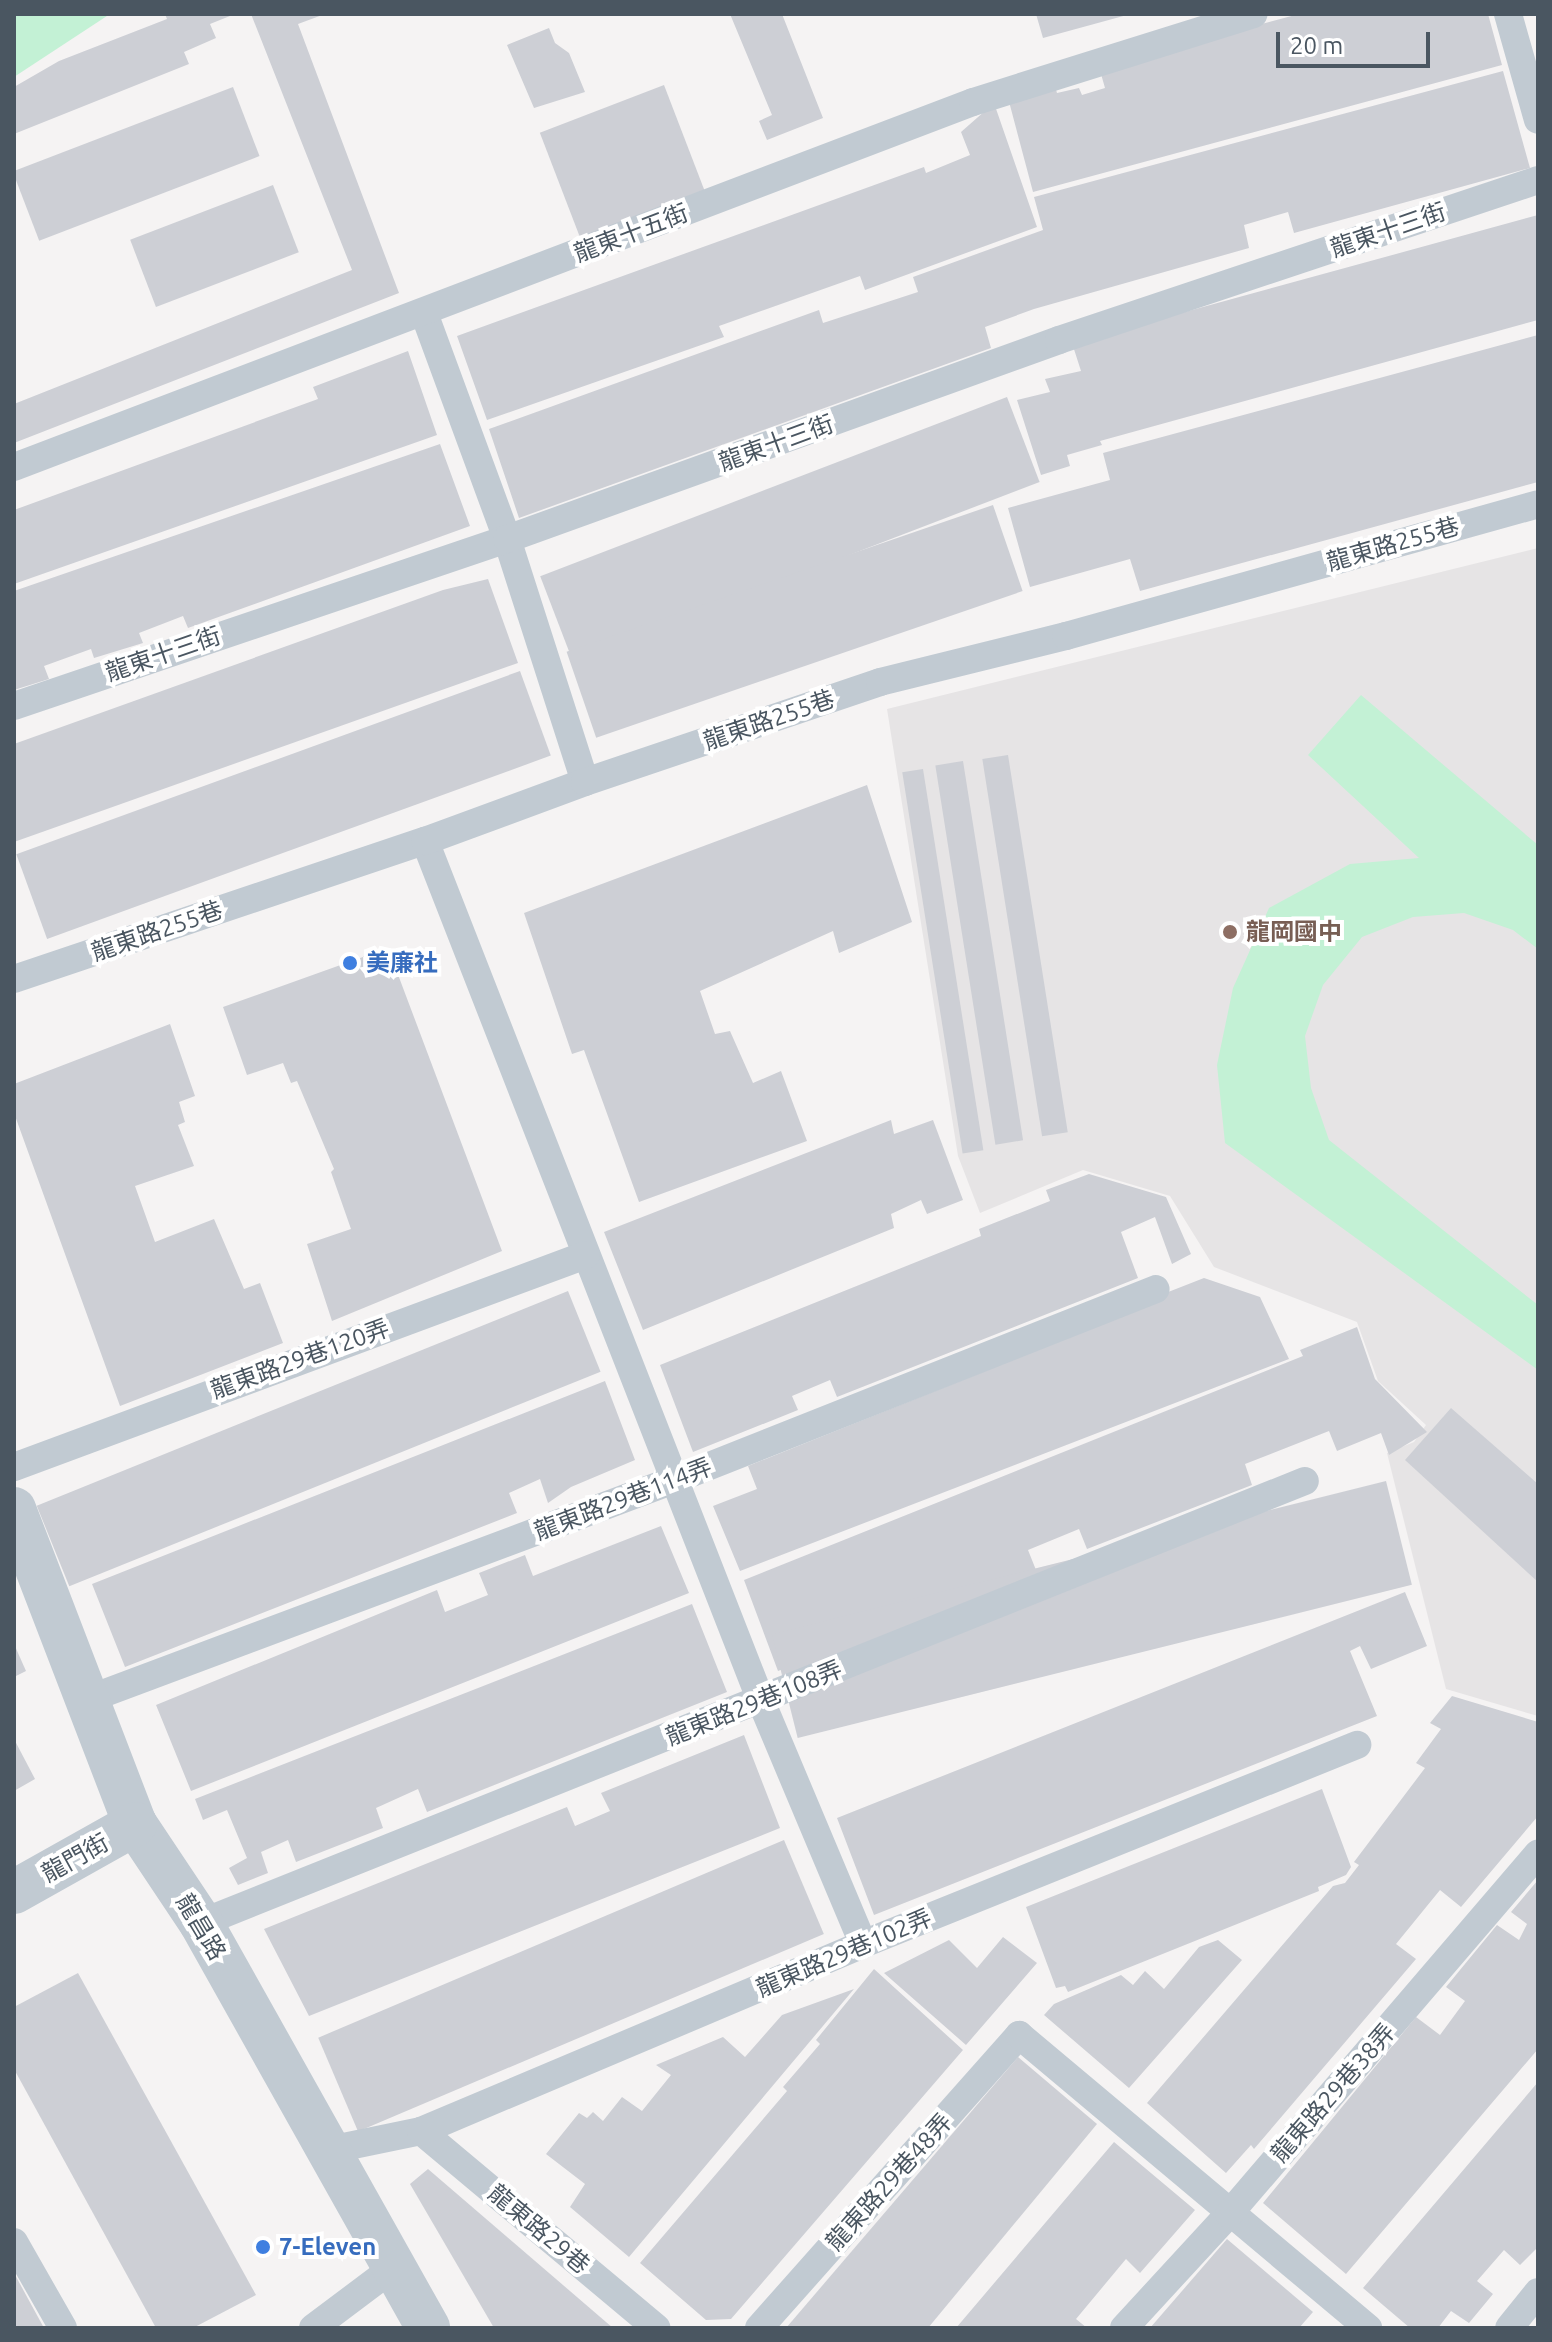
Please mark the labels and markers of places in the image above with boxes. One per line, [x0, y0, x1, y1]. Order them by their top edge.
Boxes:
place label: 龍岡國中 [1246, 918, 1342, 946]
marker: 龍岡國中 [1221, 923, 1239, 941]
place label: 美廉社 [366, 949, 438, 977]
marker: 美廉社 [341, 954, 359, 972]
place label: 7-Eleven [279, 2233, 376, 2261]
marker: 7-Eleven [254, 2238, 272, 2256]

